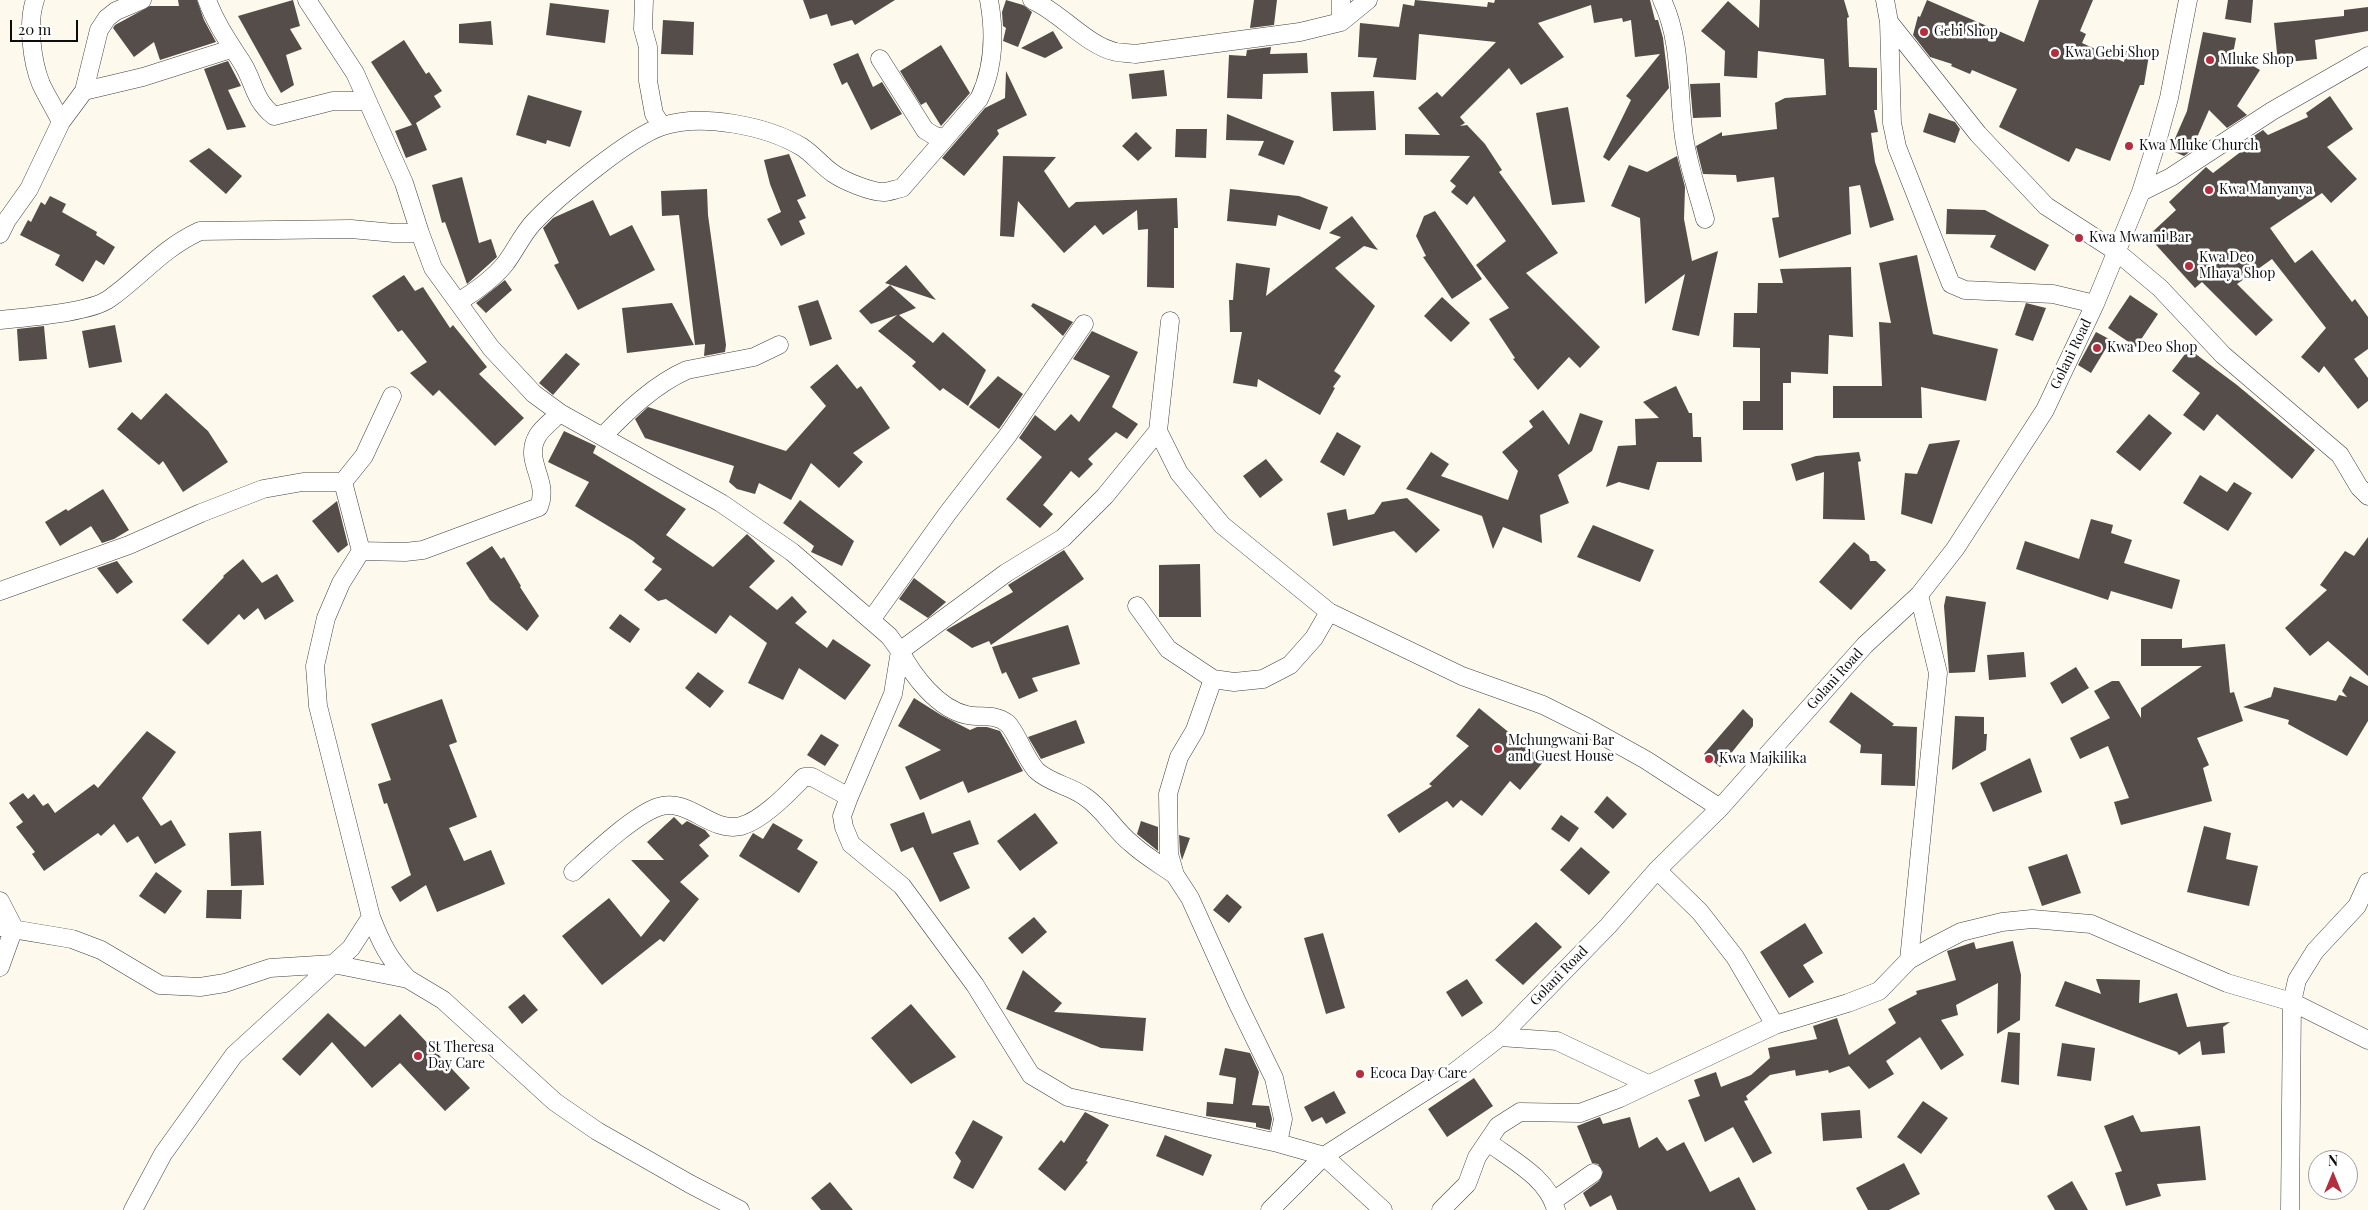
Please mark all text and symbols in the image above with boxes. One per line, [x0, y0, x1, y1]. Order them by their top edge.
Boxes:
scale bar [12, 10, 80, 42]
text: 20 m [18, 19, 51, 39]
place label: Gebi Shop [1934, 24, 1998, 40]
marker: Gebi Shop [1918, 26, 1930, 38]
place label: Kwa Gebi Shop [2065, 45, 2159, 61]
marker: Kwa Gebi Shop [2049, 47, 2061, 59]
place label: Mluke Shop [2220, 52, 2294, 68]
marker: Mluke Shop [2204, 54, 2216, 66]
place label: Kwa Mluke Church [2139, 138, 2259, 154]
marker: Kwa Mluke Church [2123, 140, 2135, 152]
place label: Kwa Manyanya [2219, 182, 2313, 198]
marker: Kwa Manyanya [2203, 184, 2215, 196]
place label: Kwa Mwami Bar [2089, 230, 2191, 246]
marker: Kwa Mwami Bar [2073, 232, 2085, 244]
place label: Kwa Deo Mhaya Shop [2199, 250, 2275, 282]
marker: Kwa Deo Mhaya Shop [2183, 260, 2195, 272]
street label: Golani Road [2047, 316, 2095, 392]
place label: Kwa Deo Shop [2107, 340, 2197, 356]
marker: Kwa Deo Shop [2091, 342, 2103, 354]
street label: Golani Road [1803, 645, 1867, 713]
place label: Mchungwani Bar and Guest House [1508, 733, 1614, 766]
marker: Mchungwani Bar and Guest House [1492, 743, 1504, 755]
place label: Kwa Majkilika [1719, 751, 1807, 767]
marker: Kwa Majkilika [1703, 753, 1715, 765]
street label: Golani Road [1527, 943, 1591, 1009]
place label: St Theresa Day Care [428, 1040, 494, 1072]
marker: St Theresa Day Care [412, 1050, 424, 1062]
place label: Ecoca Day Care [1370, 1066, 1467, 1082]
marker: Ecoca Day Care [1354, 1068, 1366, 1080]
north arrow [2308, 1150, 2358, 1200]
text: N [2328, 1151, 2338, 1170]

